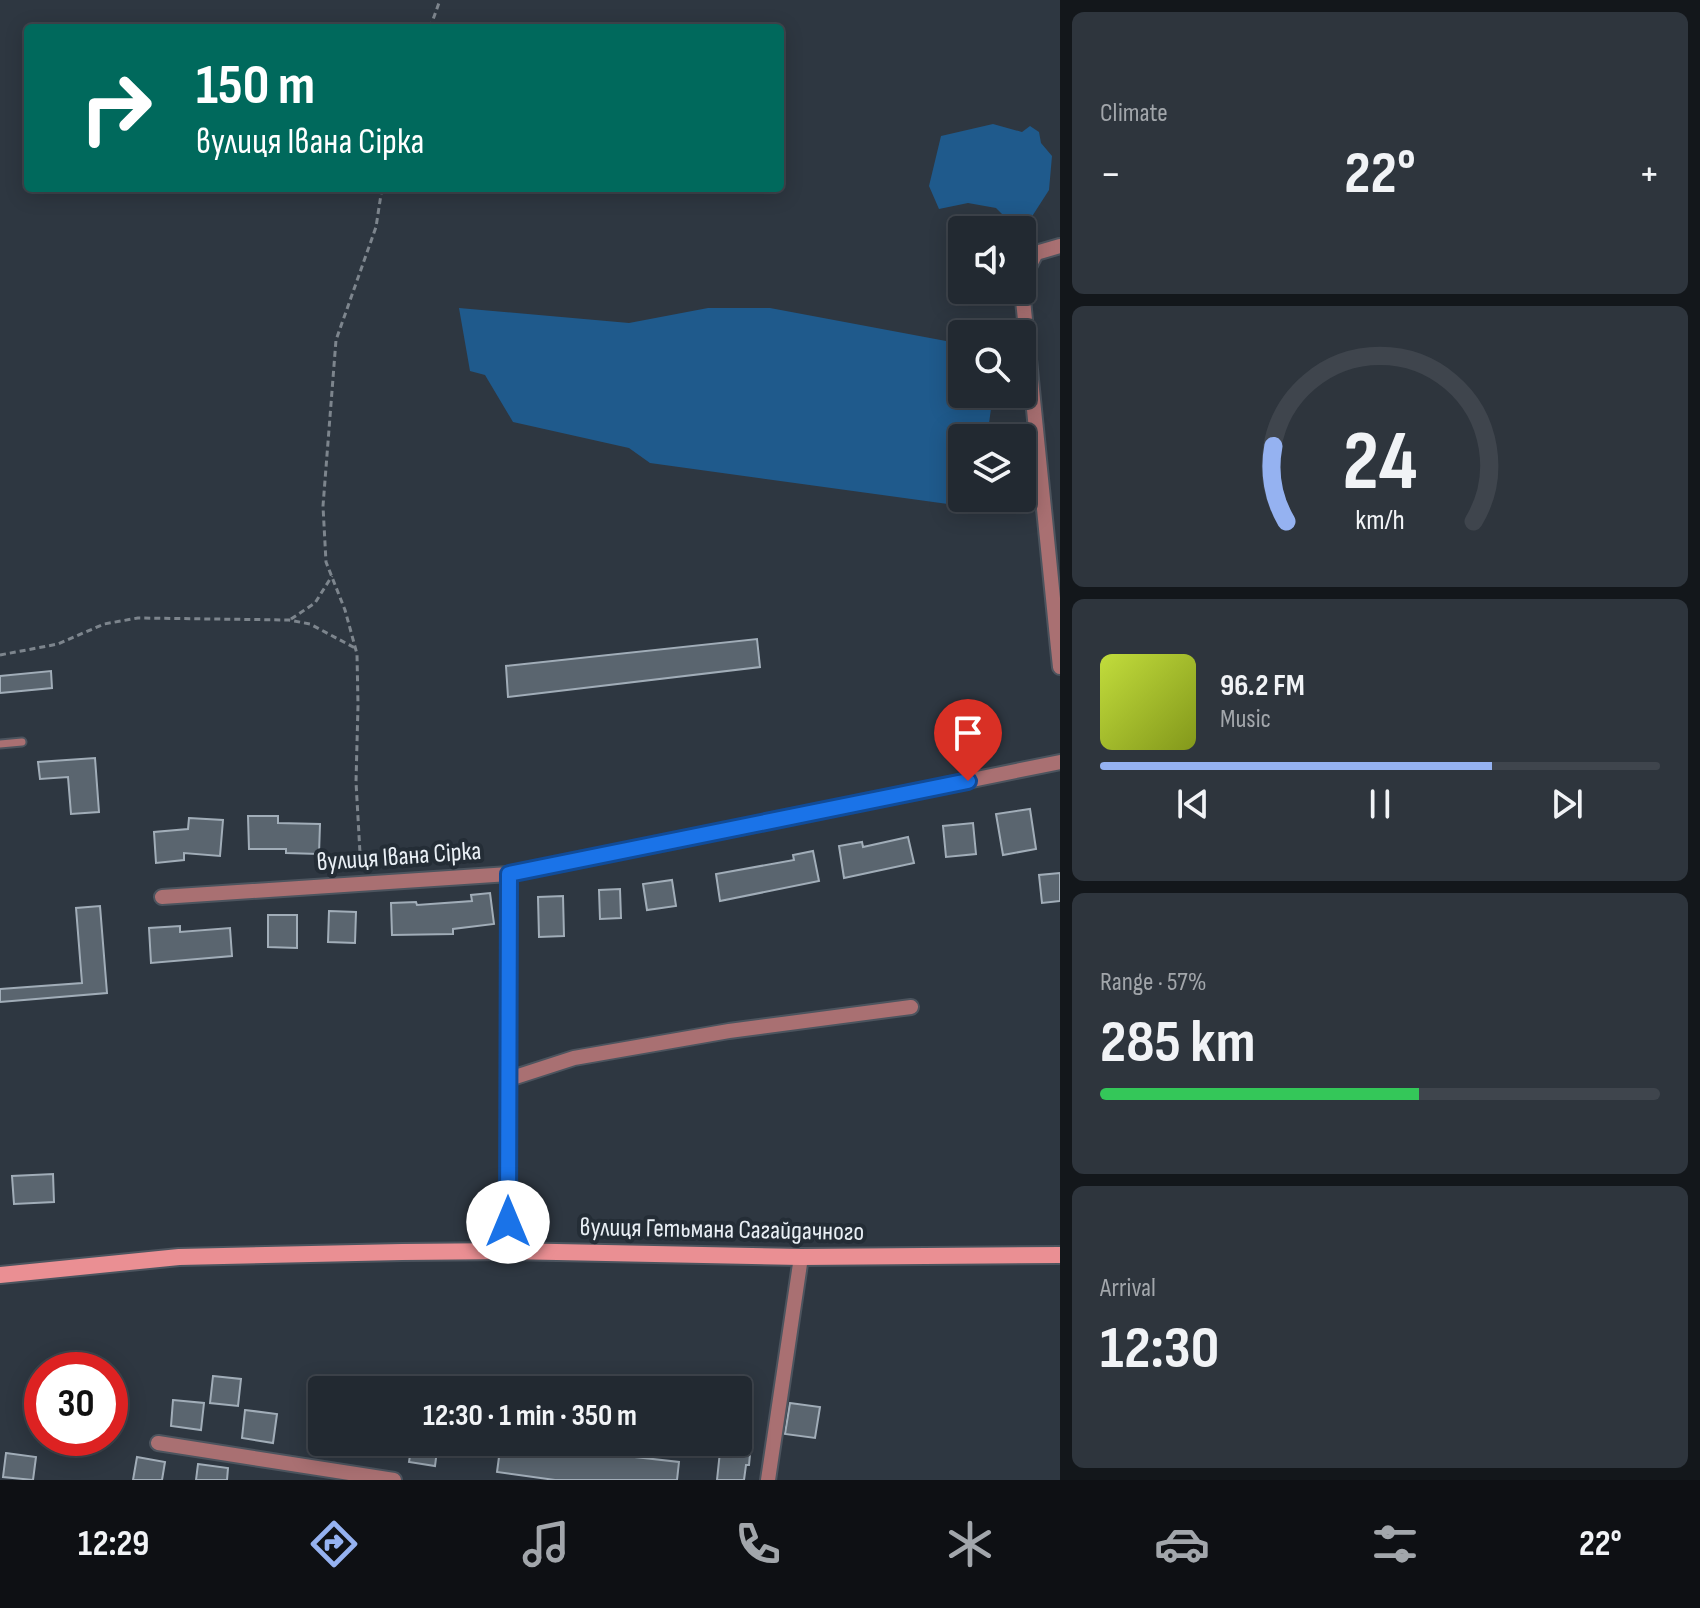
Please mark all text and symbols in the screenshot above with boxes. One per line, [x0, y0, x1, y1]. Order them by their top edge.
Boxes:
text: 150 m [196, 53, 315, 120]
icon: right [64, 56, 168, 160]
text: Climate [1100, 98, 1168, 129]
text: вулиця Івана Сірка [196, 121, 424, 164]
text: 22° [1344, 138, 1416, 210]
text: − [1100, 148, 1122, 201]
text: + [1638, 148, 1660, 201]
map controls [948, 216, 1036, 512]
button: sound [948, 216, 1036, 304]
button: search [948, 320, 1036, 408]
text: 24 [1343, 413, 1417, 513]
button: layers [948, 424, 1036, 512]
text: km/h [1355, 504, 1405, 539]
text: 96.2 FM [1220, 668, 1305, 704]
pin [934, 699, 1002, 781]
text: Music [1220, 704, 1271, 735]
icon: arrive [946, 711, 990, 755]
icon: previous [1171, 782, 1215, 826]
icon: pause [1358, 782, 1402, 826]
icon: next [1545, 782, 1589, 826]
street label: вулиця Івана Сірка [316, 836, 482, 878]
text: Range · 57% [1100, 967, 1207, 998]
text: 285 km [1100, 1007, 1255, 1079]
position arrow [466, 1180, 550, 1264]
street label: вулиця Гетьмана Сагайдачного [579, 1212, 865, 1248]
text: Arrival [1100, 1273, 1156, 1304]
text: 12:30 [1100, 1313, 1219, 1385]
speed limit sign: 30 [24, 1352, 128, 1456]
text: 12:30 · 1 min · 350 m [423, 1398, 637, 1434]
icon: directions [306, 1516, 362, 1572]
icon: music [518, 1516, 574, 1572]
icon: phone [730, 1516, 786, 1572]
icon: climate [942, 1516, 998, 1572]
icon: car [1154, 1516, 1210, 1572]
icon: filters [1367, 1516, 1423, 1572]
text: 12:29 [78, 1523, 149, 1566]
text: 22° [1579, 1523, 1622, 1566]

